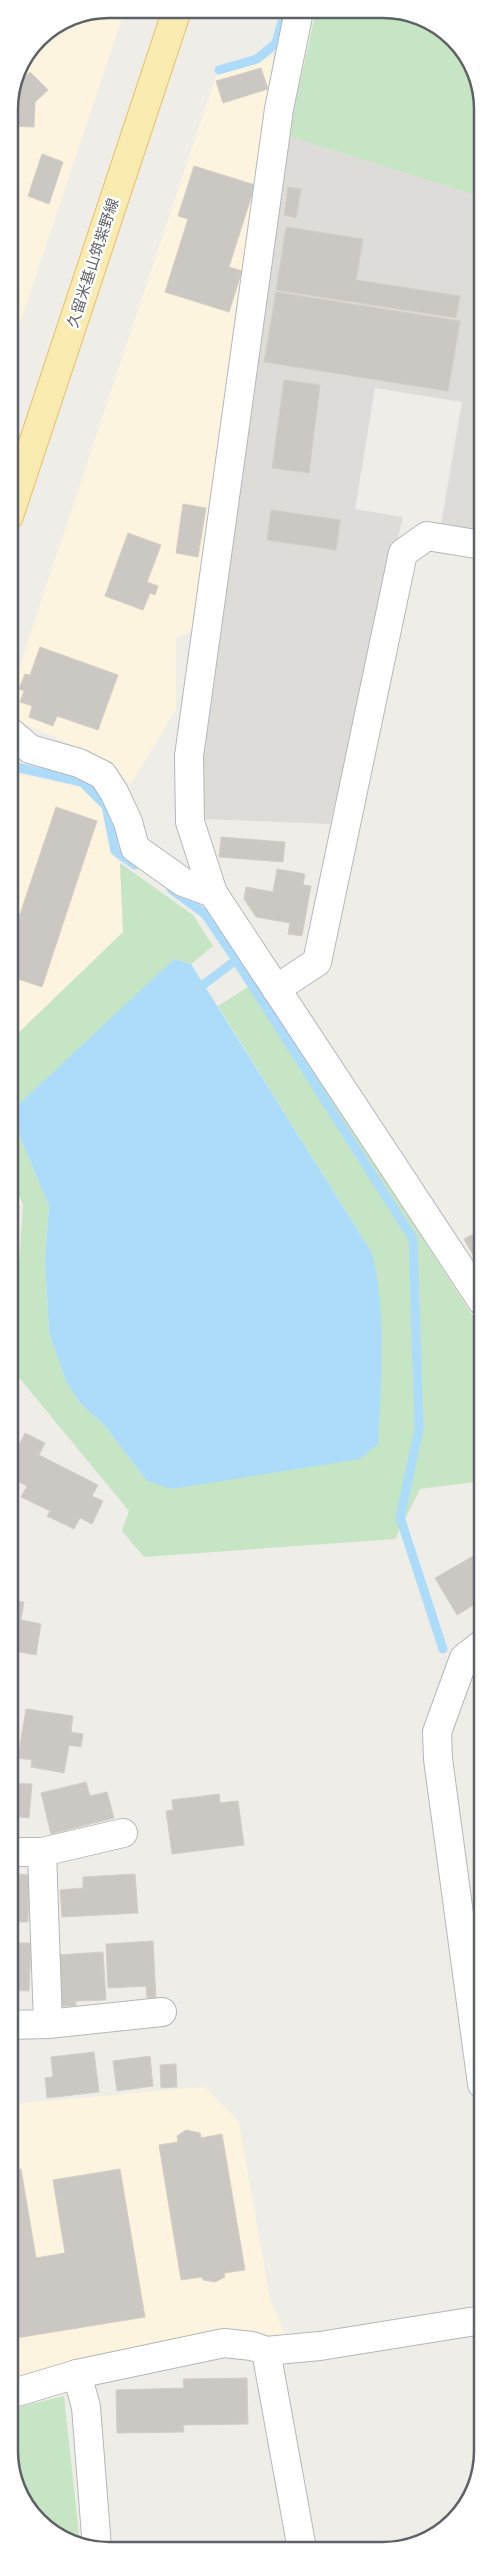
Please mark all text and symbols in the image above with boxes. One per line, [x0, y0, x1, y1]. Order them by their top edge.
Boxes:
street label: 久留米基山筑紫野線 [63, 196, 123, 330]

